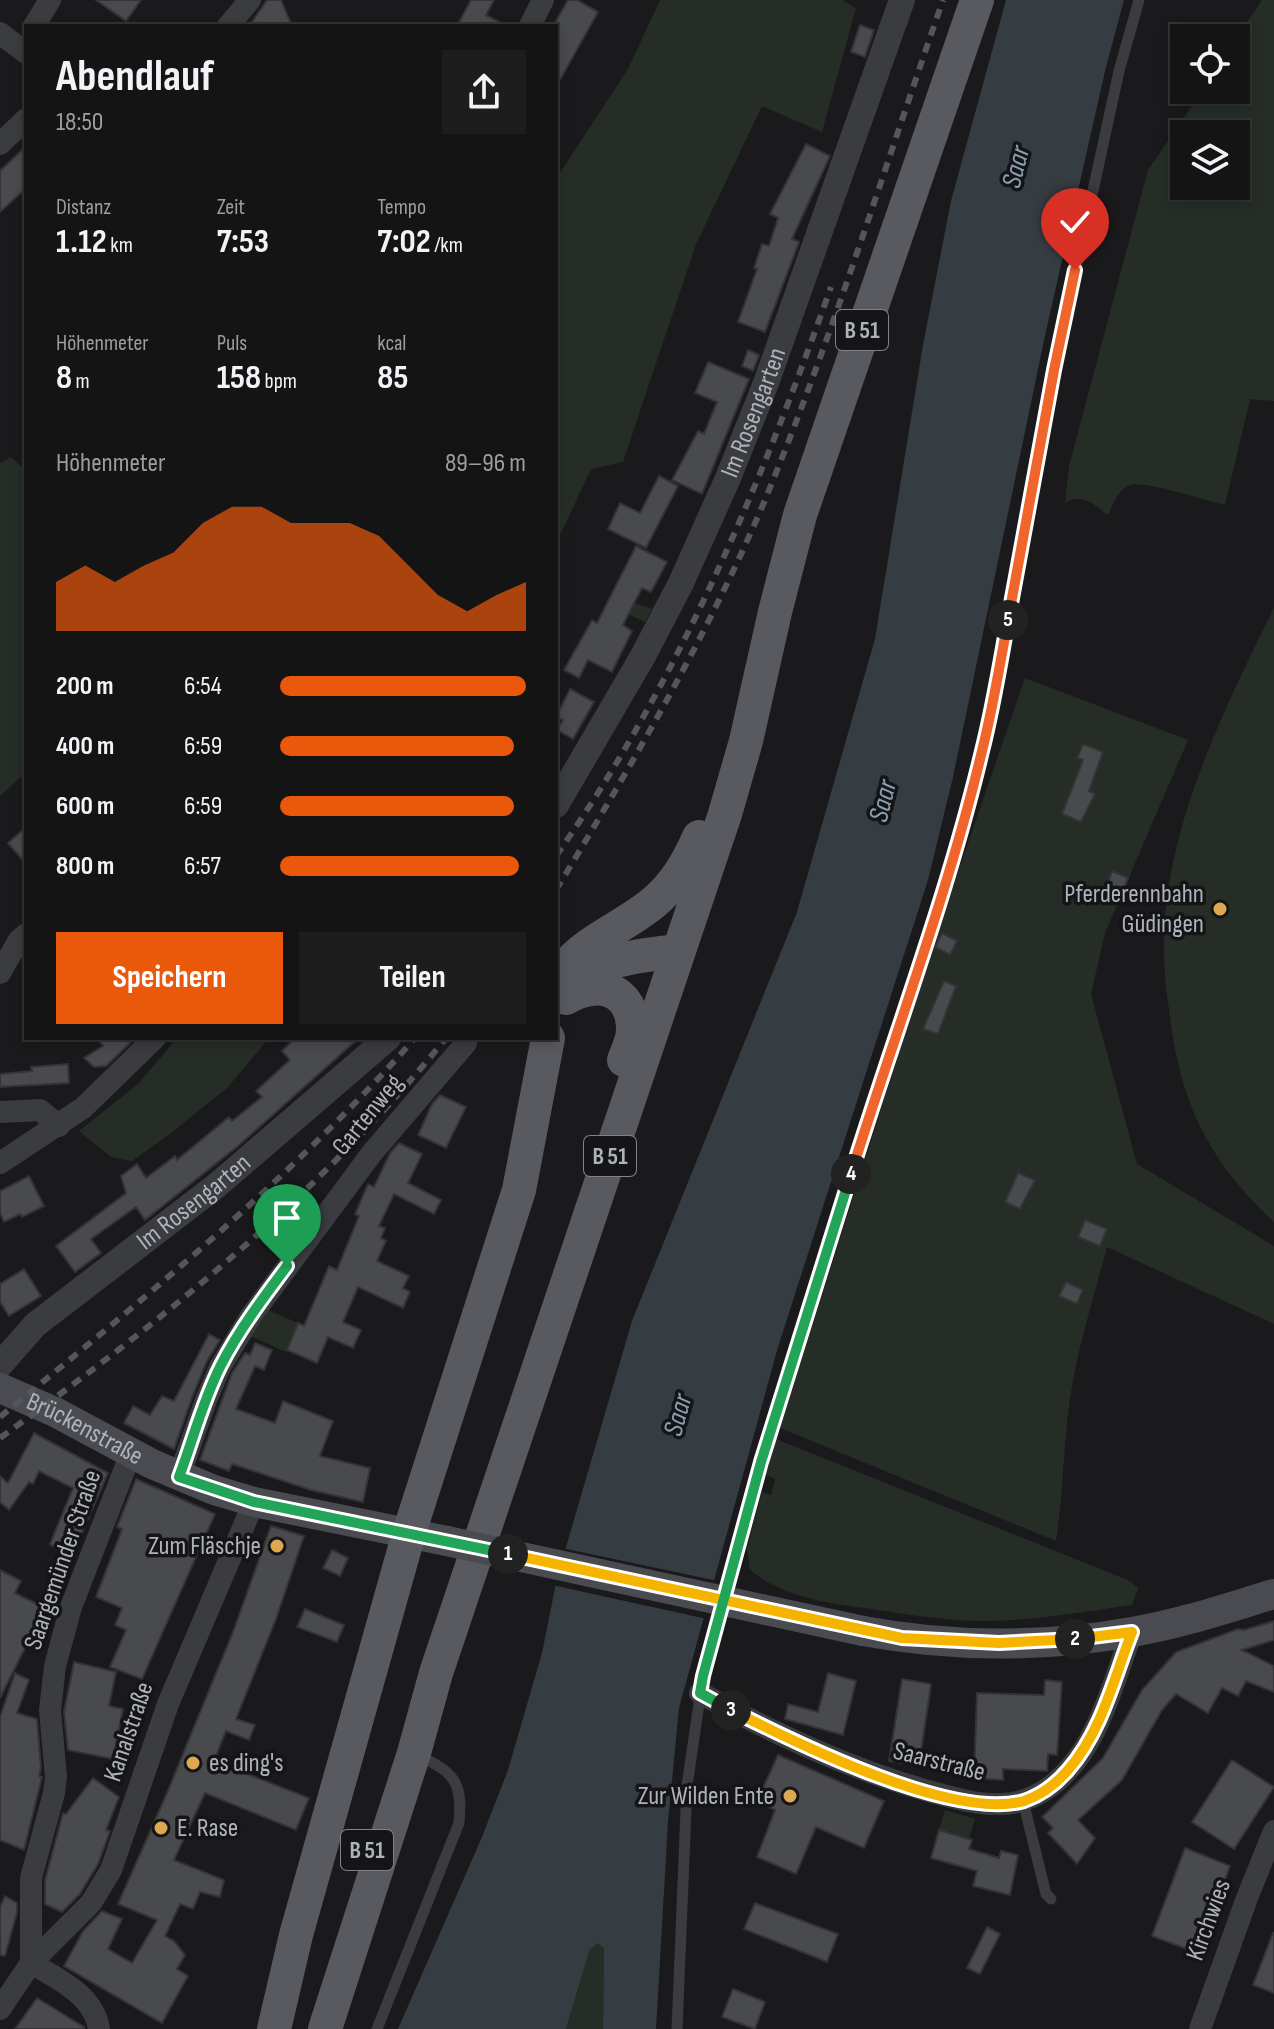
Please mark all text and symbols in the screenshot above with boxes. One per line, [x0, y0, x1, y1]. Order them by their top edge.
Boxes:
map controls [1170, 24, 1250, 200]
button: locate [1170, 24, 1250, 104]
text: Abendlauf [56, 50, 214, 103]
button: share [442, 50, 526, 134]
text: 18:50 [56, 107, 103, 138]
button: layers [1170, 120, 1250, 200]
water label: Saar [995, 141, 1037, 192]
pin [1041, 188, 1109, 270]
text: Distanz [56, 194, 111, 221]
text: Zeit [217, 194, 245, 221]
text: Tempo [377, 194, 426, 221]
icon: check [1053, 200, 1097, 244]
text: 1.12 [56, 221, 107, 262]
text: 7:53 [217, 221, 269, 262]
text: 7:02 [377, 221, 431, 262]
text: km [107, 232, 133, 259]
text: /km [431, 232, 463, 259]
road number: B 51 [836, 310, 888, 350]
text: Höhenmeter [56, 330, 149, 357]
text: Puls [217, 330, 247, 357]
text: kcal [377, 330, 406, 357]
street label: Im Rosengarten [714, 344, 793, 482]
text: 8 [56, 357, 72, 398]
text: 158 [217, 357, 261, 398]
text: 85 [377, 357, 408, 398]
text: m [72, 368, 90, 395]
text: bpm [261, 368, 297, 395]
text: Höhenmeter [56, 448, 165, 479]
text: 89–96 m [445, 448, 526, 479]
pin: 5 [988, 600, 1028, 640]
text: 5 [1003, 606, 1013, 633]
text: 200 m [56, 671, 113, 702]
text: 6:54 [184, 671, 222, 702]
text: 400 m [56, 731, 114, 762]
text: 6:59 [184, 731, 222, 762]
water label: Saar [862, 775, 904, 826]
text: 600 m [56, 791, 114, 822]
text: 6:59 [184, 791, 222, 822]
text: 800 m [56, 851, 114, 882]
text: 6:57 [184, 851, 221, 882]
place label: Pferderennbahn Güdingen [1064, 879, 1204, 940]
marker: Pferderennbahn Güdingen [1211, 900, 1229, 918]
button: Speichern [56, 932, 283, 1024]
button: Teilen [299, 932, 526, 1024]
street label: Gartenweg [326, 1068, 410, 1162]
road number: B 51 [584, 1136, 636, 1176]
street label: Im Rosengarten [131, 1148, 257, 1257]
pin: 4 [831, 1154, 871, 1194]
text: 4 [846, 1160, 856, 1187]
pin [253, 1184, 321, 1266]
icon: arrive [265, 1196, 309, 1240]
street label: Brückenstraße [22, 1386, 148, 1472]
water label: Saar [657, 1389, 700, 1440]
street label: Saargemünder Straße [18, 1466, 108, 1654]
place label: Zum Fläschje [148, 1531, 261, 1562]
pin: 1 [488, 1534, 528, 1574]
marker: Zum Fläschje [268, 1537, 286, 1555]
text: 1 [504, 1540, 512, 1567]
pin: 2 [1055, 1619, 1095, 1659]
text: 2 [1070, 1625, 1080, 1652]
street label: Kanalstraße [98, 1678, 160, 1786]
pin: 3 [711, 1690, 751, 1730]
text: 3 [726, 1696, 736, 1723]
street label: Saarstraße [890, 1736, 988, 1788]
place label: es ding's [209, 1748, 284, 1779]
marker: es ding's [184, 1754, 202, 1772]
place label: Zur Wilden Ente [638, 1781, 774, 1812]
marker: Zur Wilden Ente [781, 1787, 799, 1805]
place label: E. Rase [177, 1813, 238, 1844]
marker: E. Rase [152, 1819, 170, 1837]
road number: B 51 [341, 1830, 393, 1870]
street label: Kirchwies [1180, 1875, 1238, 1965]

